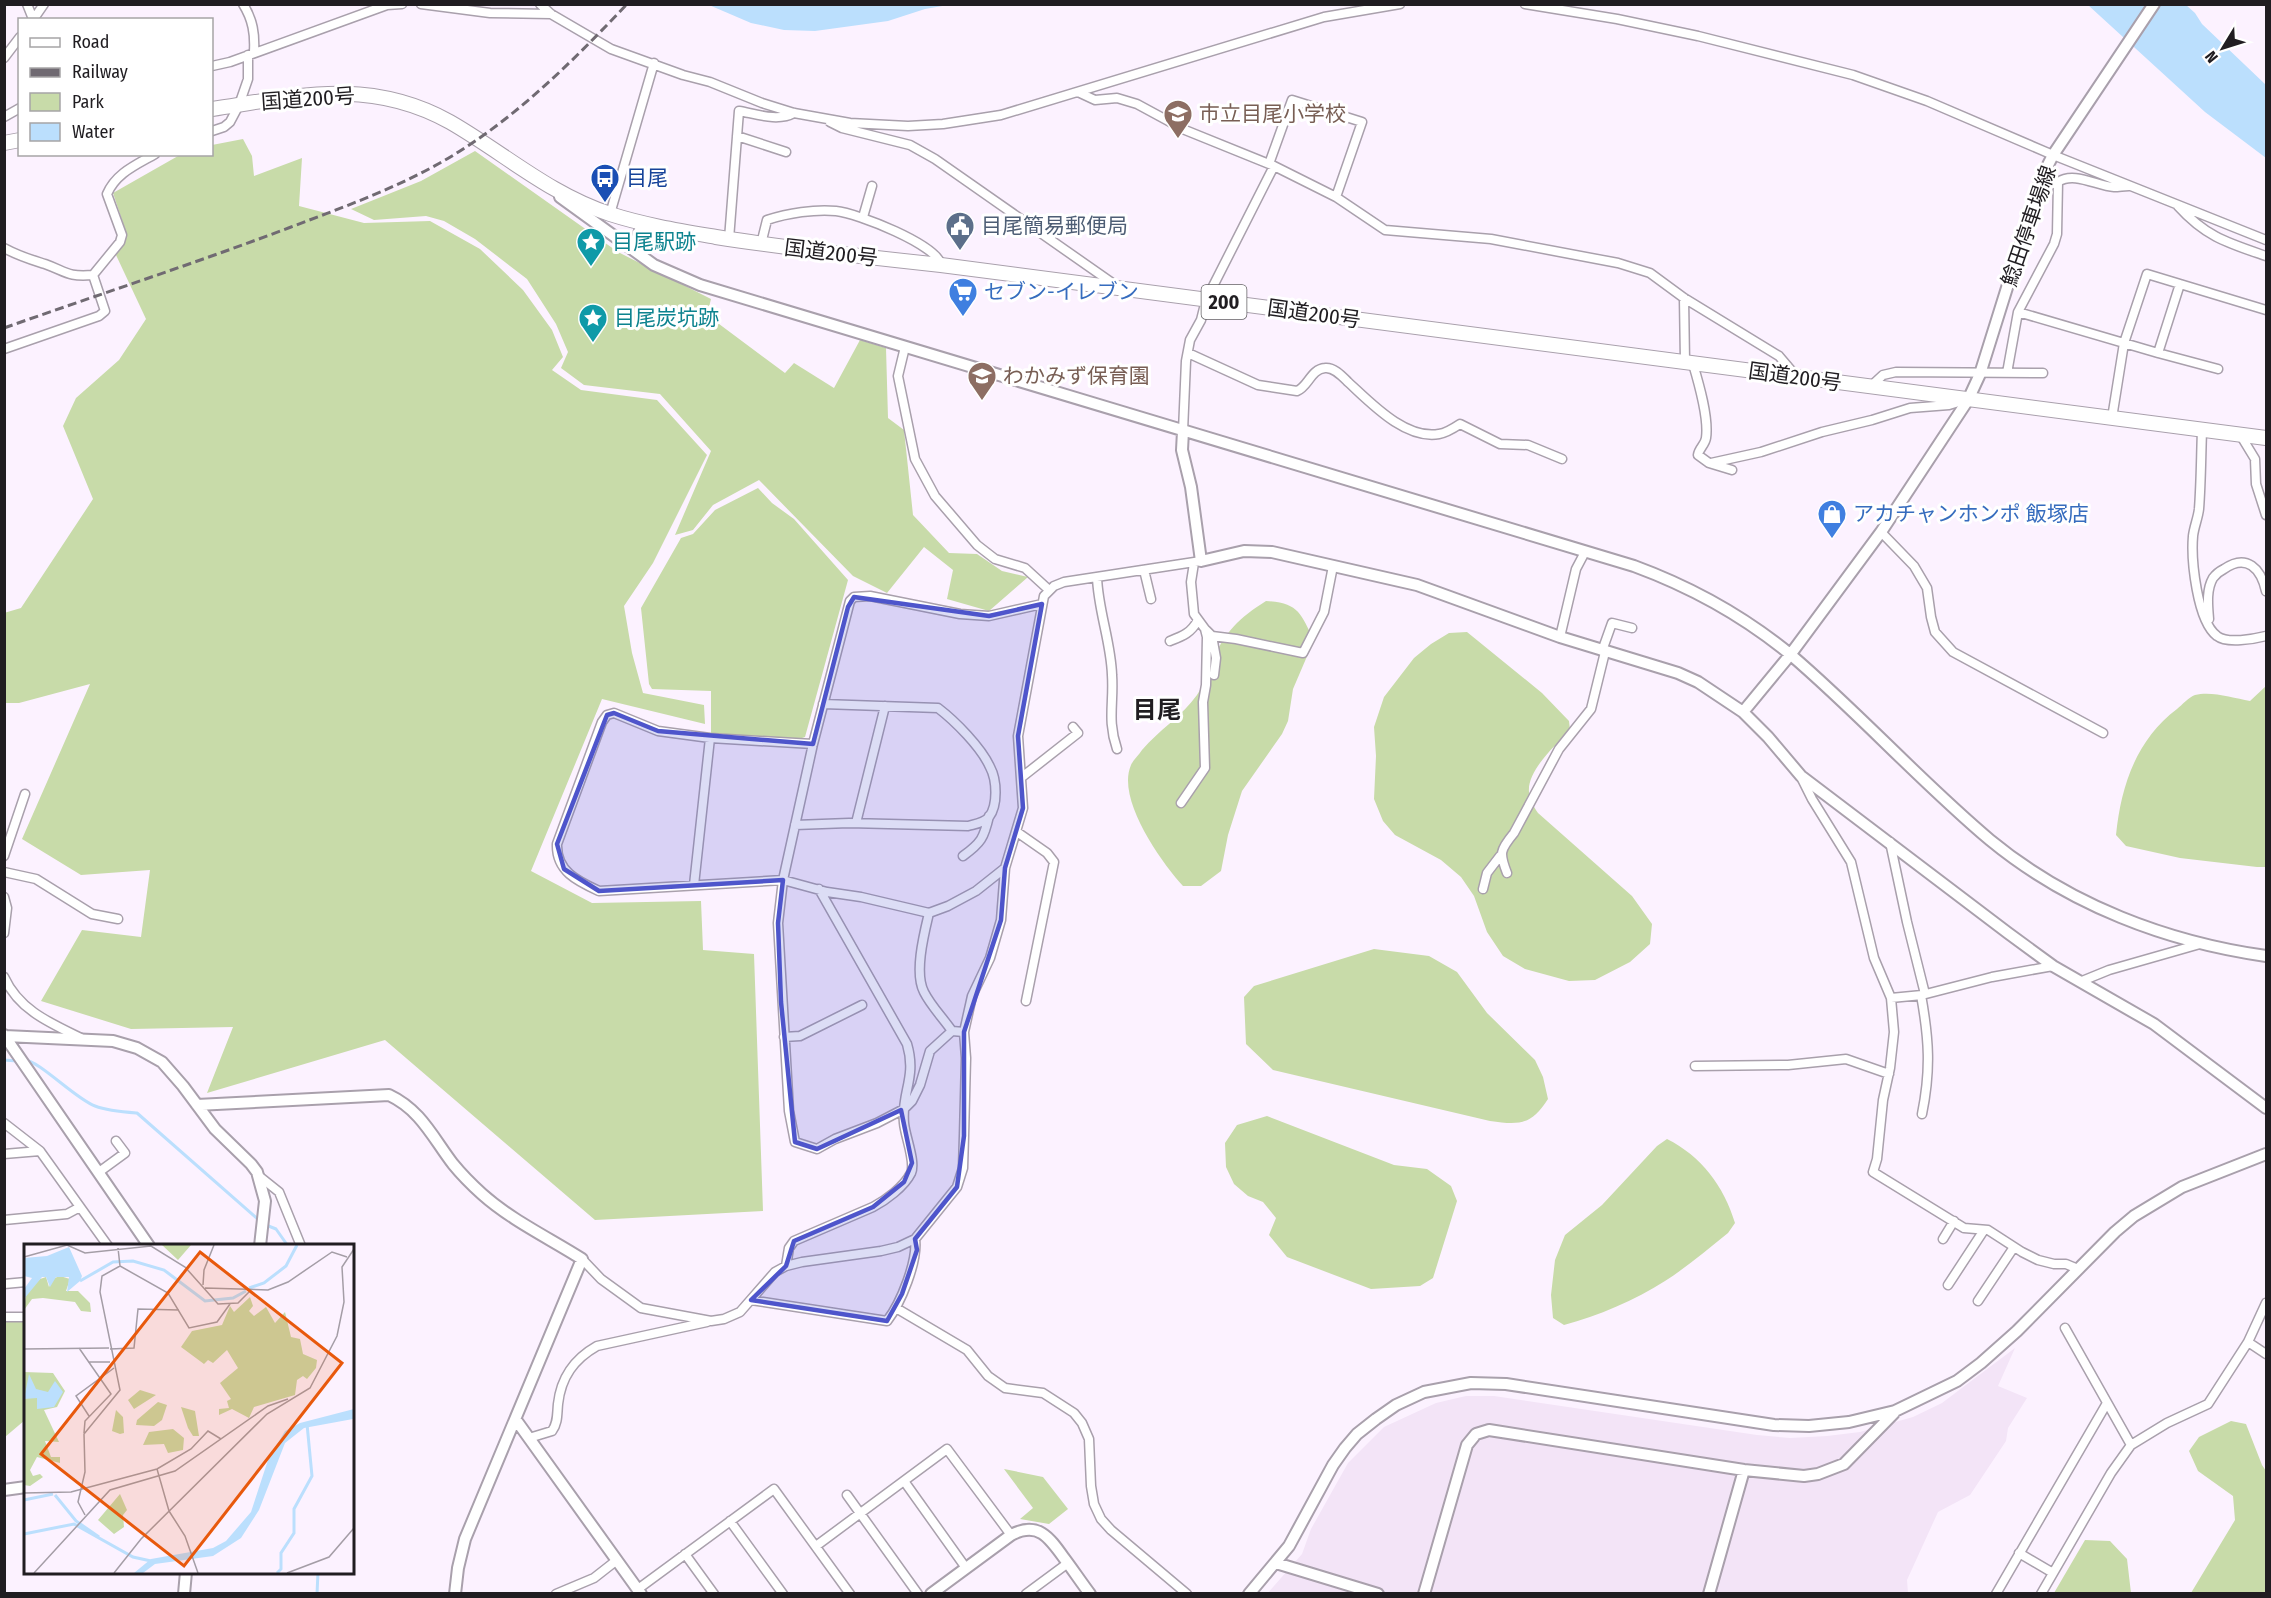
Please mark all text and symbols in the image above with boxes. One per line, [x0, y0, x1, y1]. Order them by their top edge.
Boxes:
legend [18, 18, 213, 156]
north arrow [2193, 18, 2253, 78]
text: Road [72, 31, 109, 53]
text: N [2201, 47, 2222, 67]
text: Railway [72, 61, 128, 83]
street label: 国道200号 [260, 83, 356, 115]
text: Park [72, 91, 105, 113]
school or university icon: 市立目尾小学校 [1162, 98, 1194, 140]
place label: 市立目尾小学校 [1199, 101, 1346, 127]
text: Water [72, 121, 115, 143]
bus stop icon: 目尾 [589, 162, 621, 204]
street label: 鯰田停車場線 [1996, 162, 2062, 290]
place label: 目尾 [626, 165, 668, 191]
public building icon: 目尾簡易郵便局 [944, 210, 976, 252]
place label: 目尾簡易郵便局 [981, 213, 1128, 239]
place icon: 目尾駅跡 [575, 226, 607, 268]
place label: 目尾駅跡 [612, 229, 696, 255]
street label: 国道200号 [783, 234, 879, 272]
supermarket icon: セブン-イレブン [947, 276, 979, 318]
place label: セブン-イレブン [984, 279, 1139, 305]
road number: 200 [1202, 285, 1246, 319]
street label: 国道200号 [1266, 295, 1362, 333]
place icon: 目尾炭坑跡 [577, 302, 609, 344]
place label: 目尾炭坑跡 [614, 305, 719, 331]
street label: 国道200号 [1747, 358, 1843, 396]
school or university icon: わかみず保育園 [966, 360, 998, 402]
place label: わかみず保育園 [1003, 363, 1150, 389]
shop icon: アカチャンホンポ 飯塚店 [1816, 498, 1848, 540]
place label: アカチャンホンポ 飯塚店 [1853, 501, 2089, 527]
district label: 目尾 [1133, 696, 1181, 724]
inset map [24, 1244, 354, 1574]

